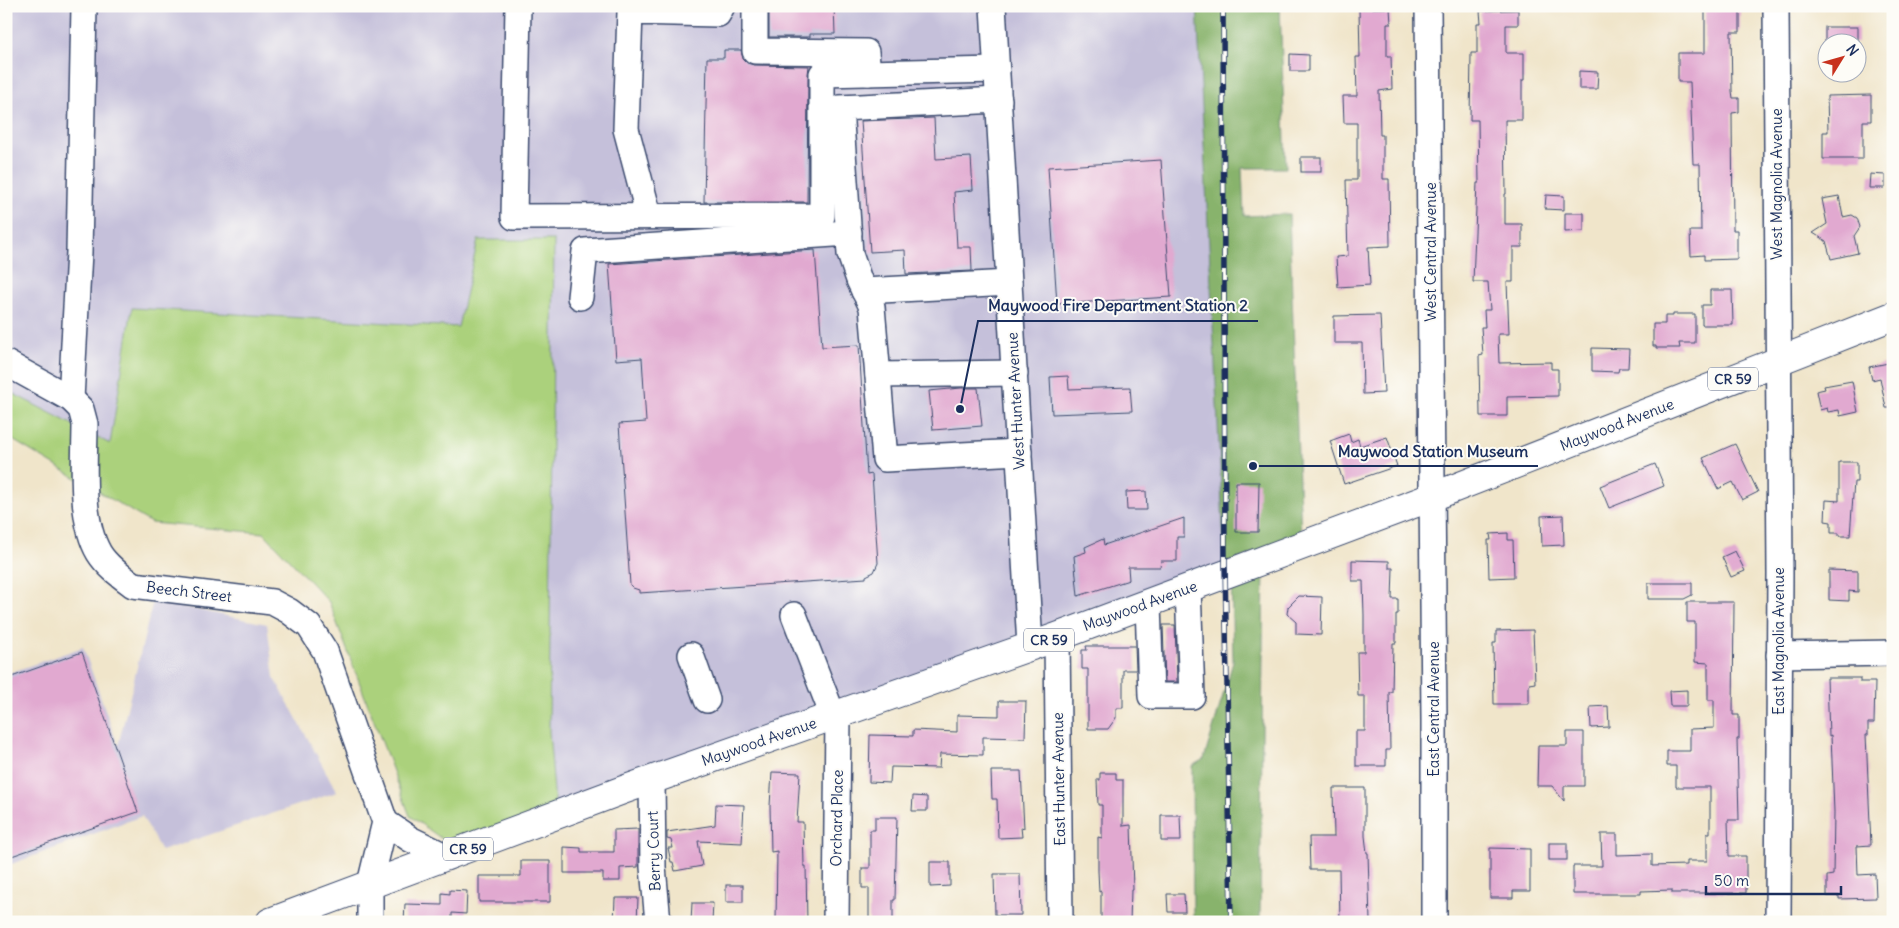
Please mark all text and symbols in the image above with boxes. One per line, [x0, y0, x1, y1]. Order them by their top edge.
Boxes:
north arrow [1816, 32, 1866, 82]
text: N [1842, 41, 1862, 59]
street label: West Magnolia Avenue [1767, 108, 1786, 260]
street label: West Central Avenue [1421, 182, 1440, 322]
callout: Maywood Fire Department Station 2 [978, 290, 1258, 321]
text: Maywood Fire Department Station 2 [988, 295, 1248, 316]
street label: West Hunter Avenue [1002, 332, 1029, 470]
road number: CR 59 [1708, 368, 1758, 390]
street label: Maywood Avenue [1557, 394, 1676, 455]
callout: Maywood Station Museum [1328, 435, 1538, 466]
text: Maywood Station Museum [1338, 441, 1528, 462]
street label: East Magnolia Avenue [1769, 567, 1788, 715]
street label: Maywood Avenue [1080, 576, 1200, 635]
street label: Beech Street [145, 577, 233, 606]
road number: CR 59 [1024, 628, 1074, 652]
street label: East Central Avenue [1424, 641, 1443, 777]
street label: East Hunter Avenue [1048, 712, 1069, 846]
street label: Maywood Avenue [699, 713, 819, 770]
street label: Orchard Place [826, 769, 847, 867]
street label: Berry Court [643, 811, 664, 891]
road number: CR 59 [443, 838, 493, 861]
scale bar [1706, 863, 1842, 895]
text: 50 m [1714, 871, 1749, 890]

